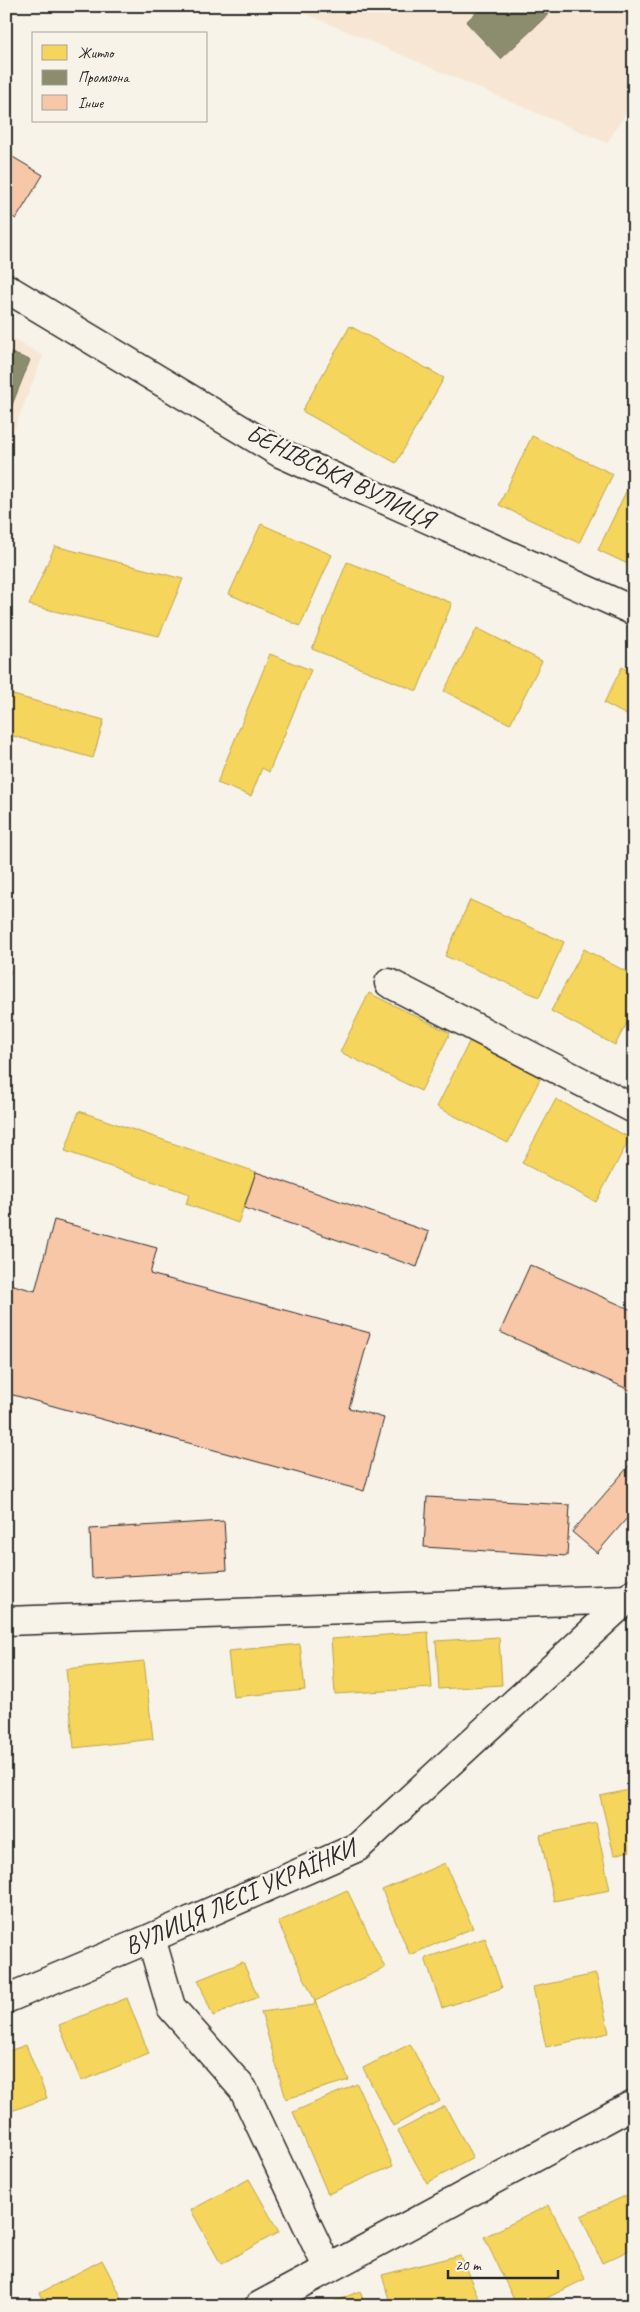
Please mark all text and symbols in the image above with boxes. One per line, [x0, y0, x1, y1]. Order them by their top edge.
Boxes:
legend [32, 32, 208, 122]
text: Житло [78, 44, 115, 63]
text: Промзона [78, 68, 130, 87]
text: Інше [78, 94, 104, 113]
street label: БЕНІВСЬКА ВУЛИЦЯ [241, 417, 443, 537]
street label: ВУЛИЦЯ ЛЕСІ УКРАЇНКИ [120, 1830, 364, 1962]
scale bar [448, 2247, 558, 2279]
text: 20 m [455, 2256, 482, 2275]

